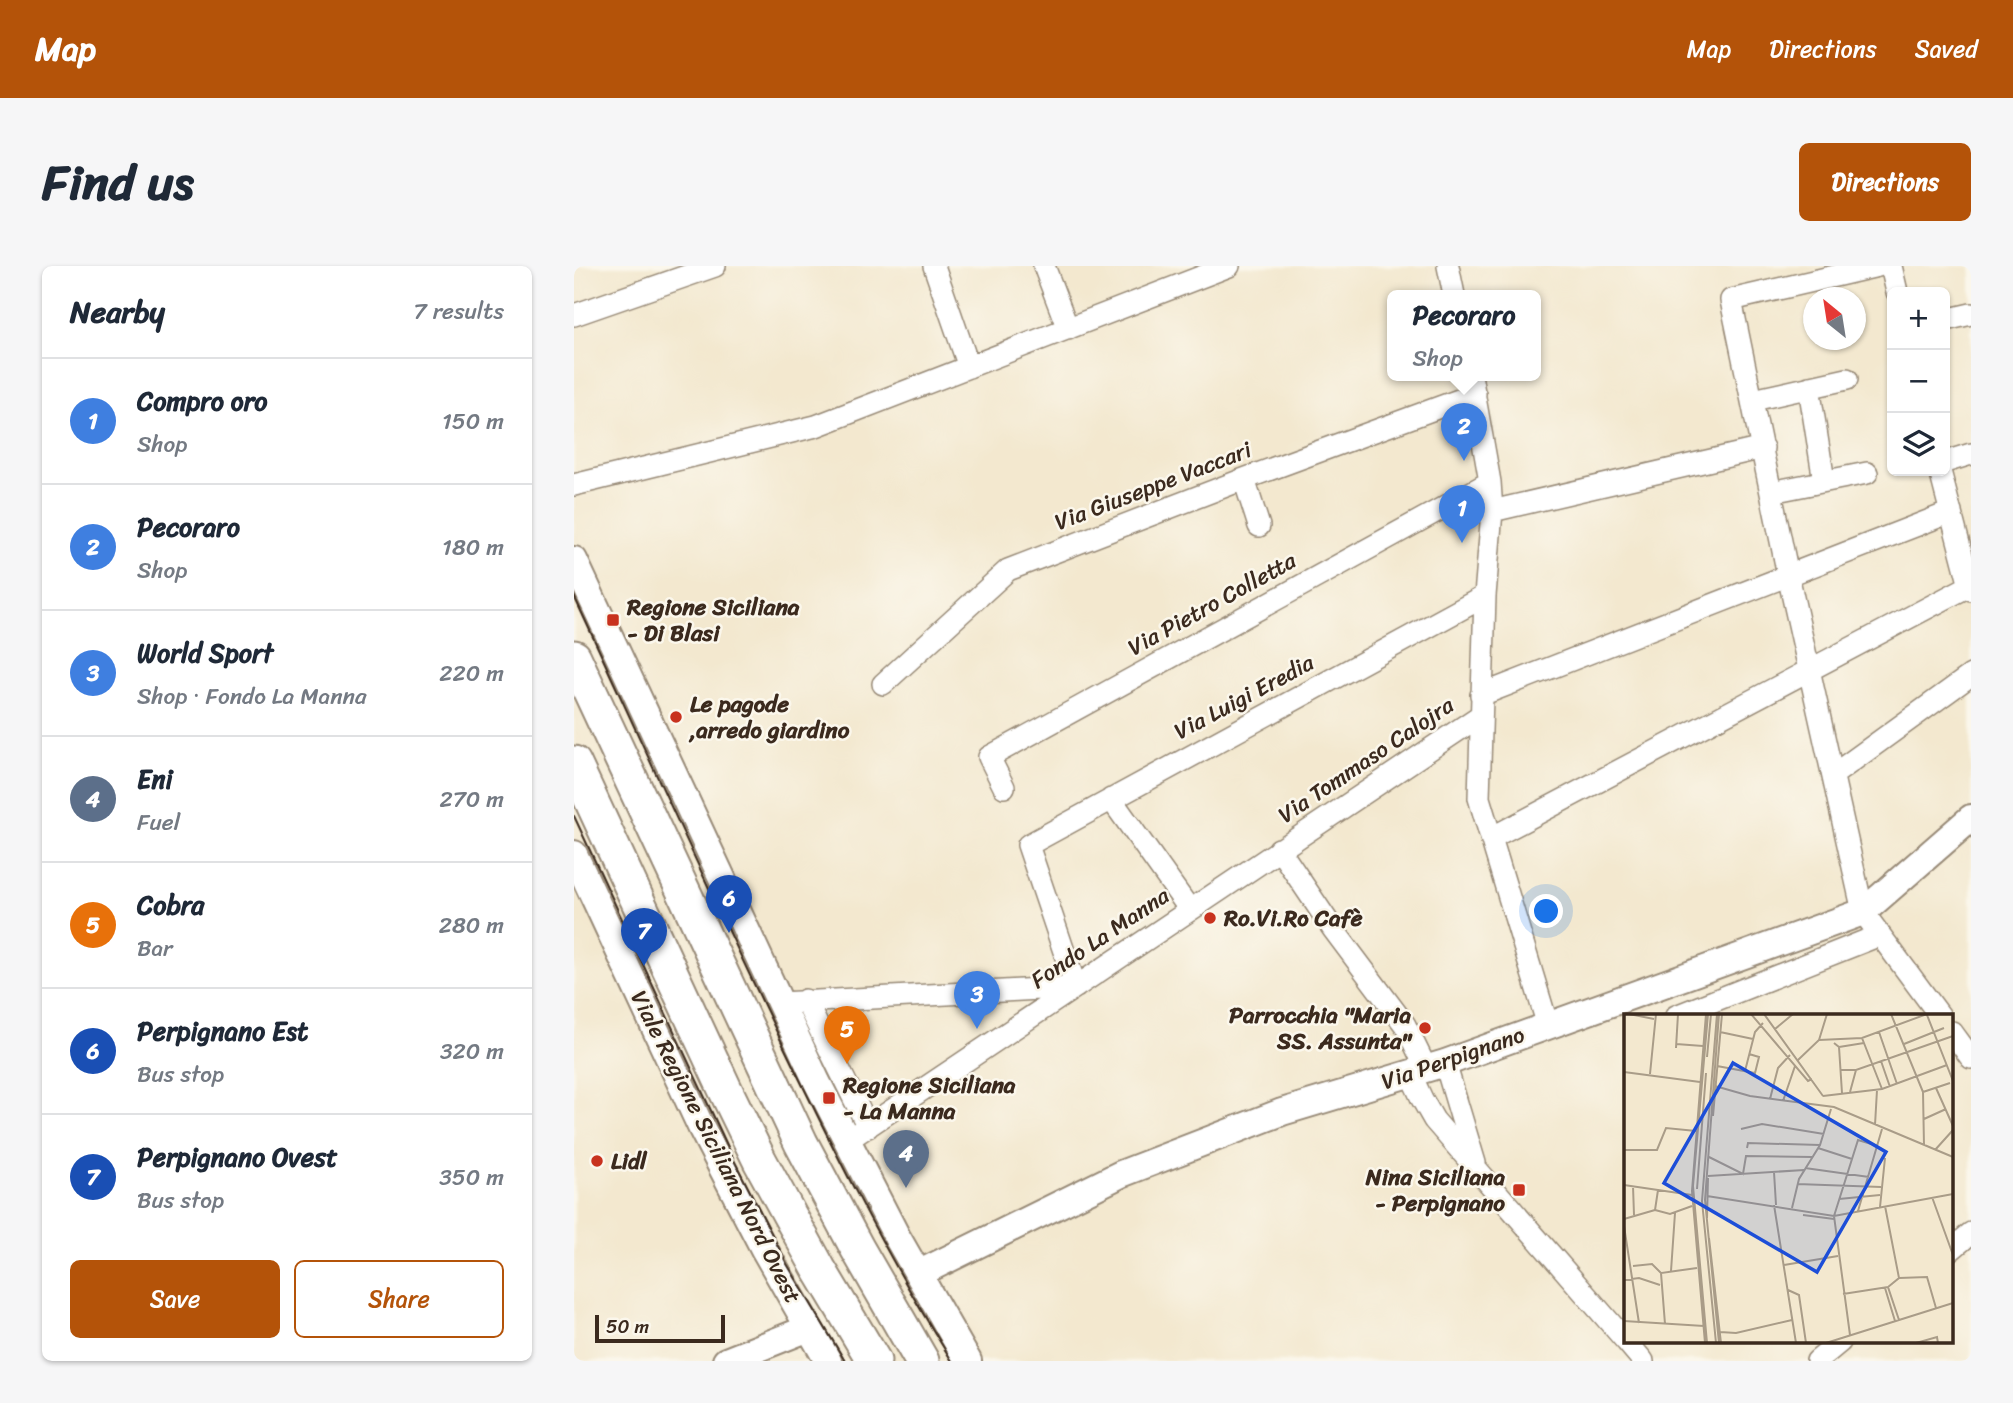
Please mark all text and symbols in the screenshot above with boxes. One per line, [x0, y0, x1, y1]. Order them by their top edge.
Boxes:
text: Map [35, 20, 96, 78]
text: Map [1687, 28, 1731, 70]
text: Directions [1769, 28, 1877, 70]
text: Saved [1915, 28, 1978, 70]
text: Find us [42, 139, 194, 226]
button: Directions [1799, 143, 1971, 221]
text: Nearby [70, 285, 165, 339]
north arrow [1803, 287, 1866, 350]
map controls [1887, 287, 1950, 476]
button: + [1887, 287, 1950, 350]
popup [1387, 290, 1541, 381]
text: 7 results [414, 291, 504, 332]
text: Pecoraro [1413, 292, 1515, 338]
text: Shop [1413, 338, 1463, 379]
button: − [1887, 350, 1950, 413]
text: Compro oro [137, 378, 268, 424]
text: 1 [88, 401, 98, 442]
text: 150 m [442, 401, 504, 442]
pin: 2 [1441, 403, 1487, 461]
button: layers [1887, 413, 1950, 476]
text: Shop [137, 424, 187, 465]
street label: Via Giuseppe Vaccari [1048, 429, 1258, 542]
pin: 1 [1439, 485, 1485, 543]
text: Pecoraro [137, 504, 240, 550]
text: 2 [86, 527, 100, 568]
text: 180 m [442, 527, 504, 568]
street label: Via Pietro Colletta [1120, 540, 1304, 667]
text: Shop [137, 550, 187, 591]
place label: Regione Siciliana - Di Blasi [626, 587, 800, 654]
marker: Regione Siciliana - Di Blasi [605, 612, 621, 628]
text: World Sport [137, 630, 273, 676]
street label: Via Luigi Eredia [1166, 643, 1322, 751]
text: 3 [87, 653, 99, 694]
text: 220 m [439, 653, 504, 694]
text: Shop · Fondo La Manna [137, 676, 366, 717]
place label: Le pagode ,arredo giardino [688, 684, 850, 751]
street label: Via Tommaso Calojra [1269, 685, 1463, 834]
marker: Le pagode ,arredo giardino [668, 709, 684, 725]
text: Eni [137, 756, 173, 802]
text: 4 [86, 779, 100, 820]
text: 270 m [439, 779, 504, 820]
text: Fuel [137, 802, 180, 843]
pin: 6 [706, 875, 752, 933]
street label: Fondo La Manna [1022, 876, 1179, 1000]
text: Cobra [137, 882, 204, 928]
your location [1529, 894, 1563, 928]
place label: Ro.Vi.Ro Cafè [1223, 898, 1363, 939]
text: 5 [86, 905, 100, 946]
text: 280 m [439, 905, 504, 946]
pin: 7 [621, 908, 667, 966]
marker: Ro.Vi.Ro Cafè [1202, 910, 1218, 926]
text: Bar [137, 928, 173, 969]
pin: 3 [954, 971, 1000, 1029]
street label: Viale Regione Siciliana Nord Ovest [619, 983, 813, 1311]
place label: Parrocchia "Maria SS. Assunta" [1229, 995, 1414, 1062]
pin: 5 [824, 1006, 870, 1064]
text: Perpignano Est [137, 1008, 308, 1054]
street label: Via Perpignano [1376, 1014, 1530, 1102]
inset map [1624, 1014, 1954, 1344]
marker: Parrocchia "Maria SS. Assunta" [1417, 1020, 1433, 1036]
text: 6 [86, 1031, 100, 1072]
text: 320 m [440, 1031, 504, 1072]
text: Bus stop [137, 1054, 224, 1095]
place label: Regione Siciliana - La Manna [842, 1065, 1016, 1132]
marker: Regione Siciliana - La Manna [821, 1090, 837, 1106]
pin: 4 [883, 1130, 929, 1188]
text: Perpignano Ovest [137, 1134, 338, 1180]
place label: Lidl [611, 1141, 648, 1182]
marker: Lidl [589, 1153, 605, 1169]
text: 7 [86, 1157, 100, 1198]
text: 350 m [439, 1157, 504, 1198]
place label: Nina Siciliana - Perpignano [1365, 1157, 1505, 1224]
text: Bus stop [137, 1180, 224, 1221]
marker: Nina Siciliana - Perpignano [1511, 1182, 1527, 1198]
button: Save [70, 1260, 280, 1338]
button: Share [294, 1260, 504, 1338]
text: 50 m [606, 1310, 649, 1343]
scale bar [595, 1312, 724, 1344]

